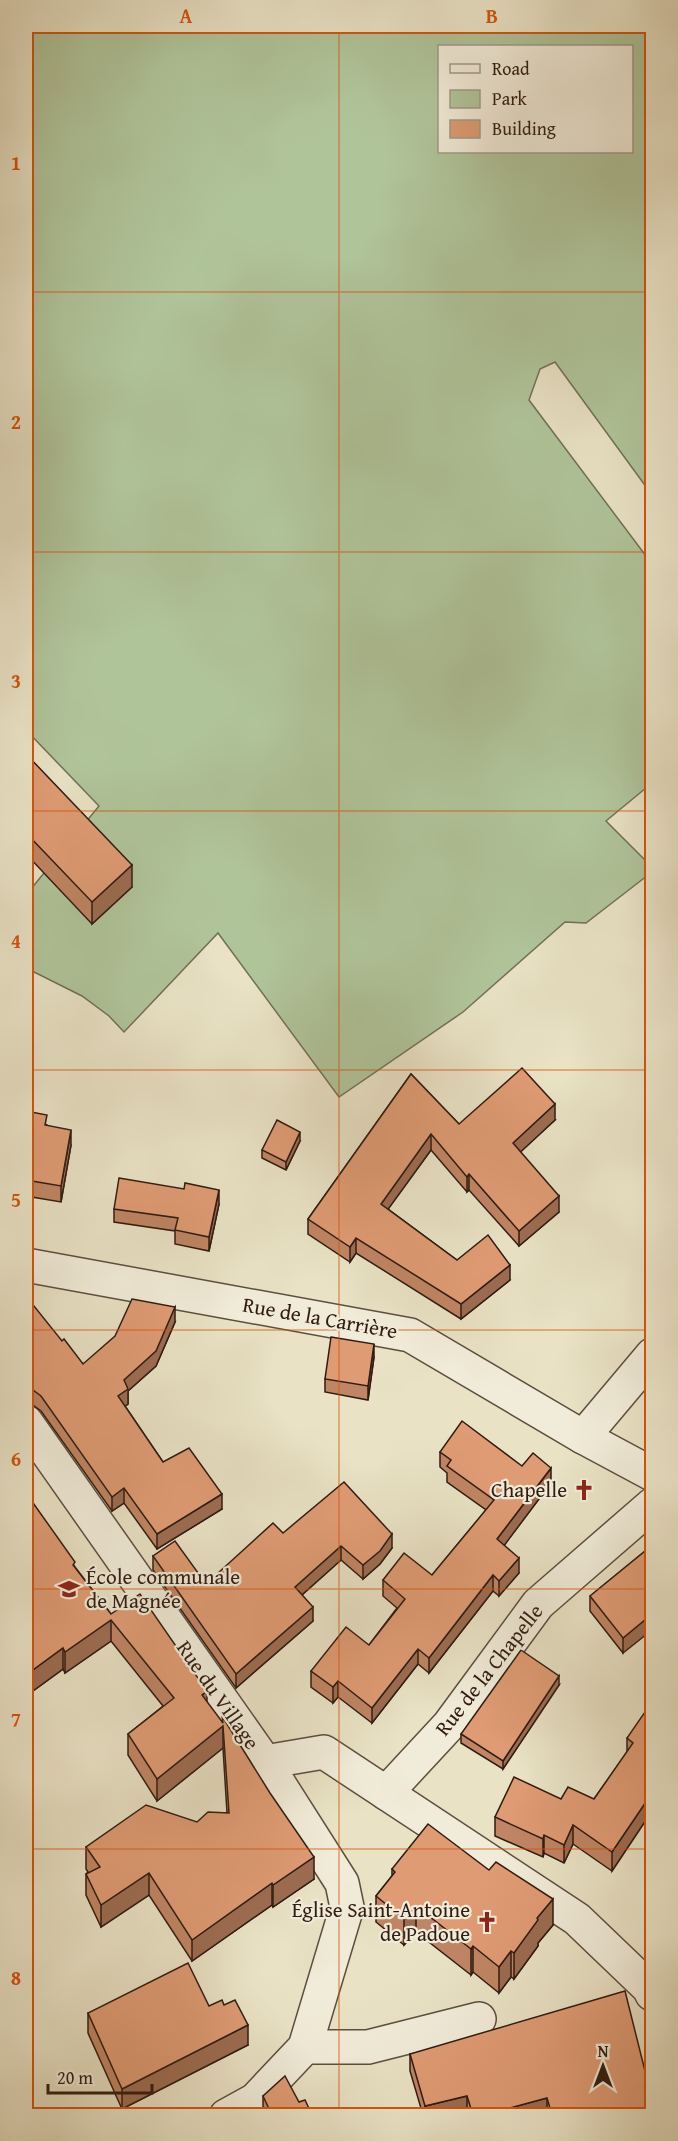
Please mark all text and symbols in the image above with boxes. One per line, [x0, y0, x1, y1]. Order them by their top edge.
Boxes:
text: A [180, 1, 193, 30]
text: B [486, 1, 498, 30]
legend [438, 45, 633, 153]
text: Road [492, 55, 530, 82]
text: Park [492, 85, 528, 112]
text: Building [492, 115, 556, 142]
text: 1 [11, 148, 21, 177]
text: 2 [11, 407, 21, 436]
text: 3 [11, 666, 21, 695]
text: 4 [11, 926, 21, 955]
text: 5 [11, 1185, 21, 1214]
street label: Rue de la Carrière [240, 1289, 400, 1346]
text: 6 [11, 1444, 21, 1473]
place label: Chapelle [491, 1474, 567, 1505]
church icon: Chapelle [572, 1478, 596, 1502]
place label: École communale de Magnée [86, 1561, 240, 1616]
school or university icon: École communale de Magnée [57, 1577, 81, 1601]
street label: Rue de la Chapelle [427, 1597, 550, 1742]
street label: Rue du Village [169, 1634, 268, 1756]
text: 7 [11, 1704, 21, 1733]
place label: Église Saint-Antoine de Padoue [292, 1894, 470, 1949]
church icon: Église Saint-Antoine de Padoue [475, 1910, 499, 1934]
text: 8 [11, 1963, 21, 1992]
north arrow [573, 2036, 633, 2096]
text: N [598, 2039, 609, 2063]
scale bar [48, 2057, 152, 2095]
text: 20 m [57, 2064, 93, 2091]

